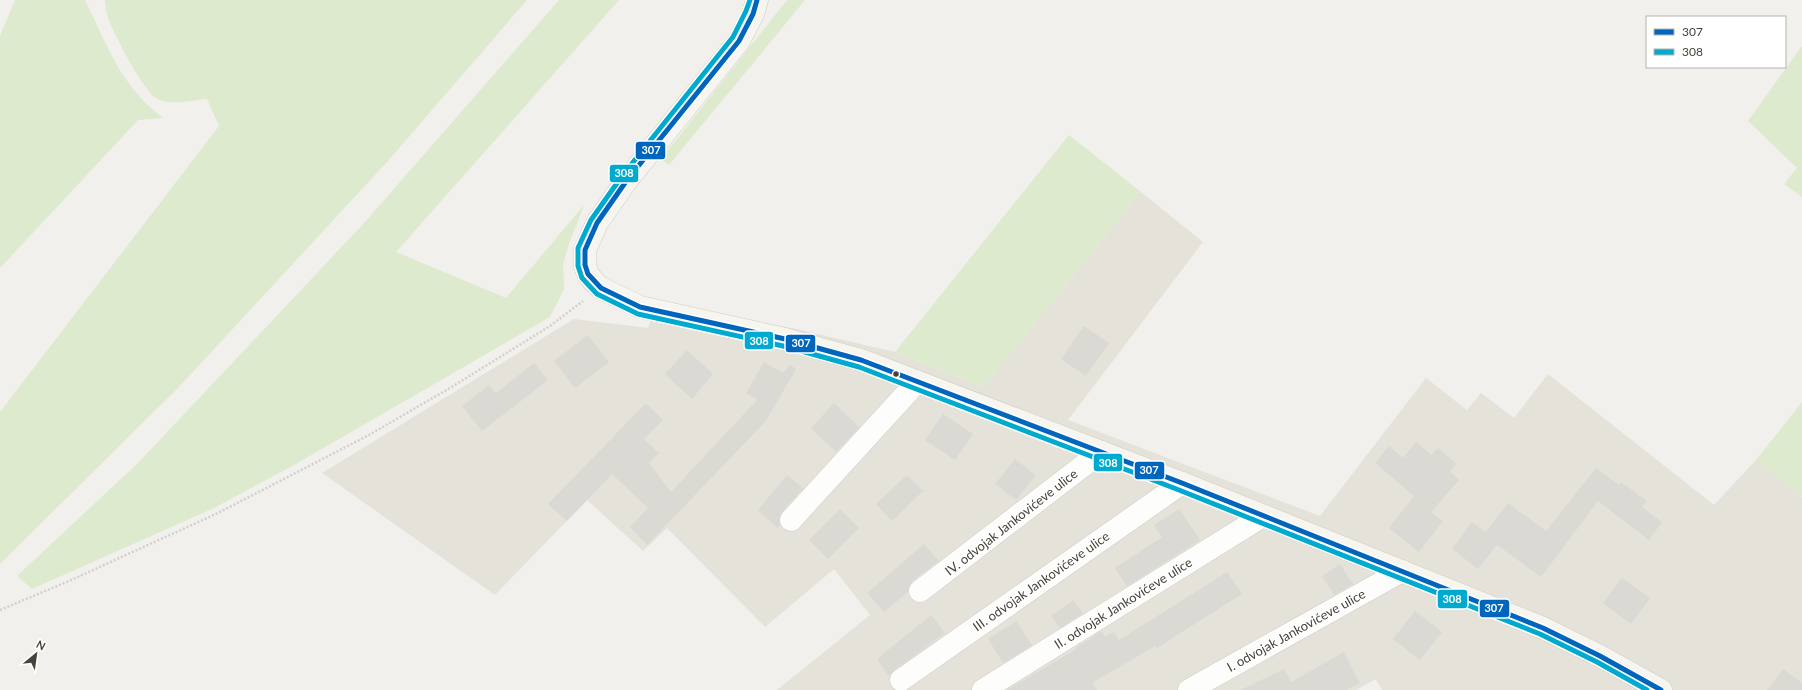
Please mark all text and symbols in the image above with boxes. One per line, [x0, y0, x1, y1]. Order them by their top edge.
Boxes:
legend [1646, 16, 1786, 68]
text: 307 [1682, 24, 1703, 39]
text: 308 [1682, 44, 1703, 59]
line badge: 307 [635, 141, 666, 160]
text: 307 [641, 143, 661, 156]
line badge: 308 [609, 164, 639, 183]
text: 308 [614, 166, 634, 179]
line badge: 308 [744, 331, 774, 350]
text: 308 [749, 334, 769, 347]
line badge: 307 [785, 334, 816, 353]
text: 307 [791, 336, 811, 349]
unlabelled marker [891, 369, 901, 379]
line badge: 308 [1093, 453, 1123, 472]
text: 308 [1098, 456, 1118, 469]
line badge: 307 [1134, 461, 1165, 480]
text: 307 [1139, 463, 1159, 476]
street label: IV. odvojak Jankovićeve ulice [942, 465, 1081, 579]
street label: III. odvojak Jankovićeve ulice [970, 528, 1113, 634]
street label: II. odvojak Jankovićeve ulice [1051, 554, 1195, 652]
street label: I. odvojak Jankovićeve ulice [1224, 585, 1368, 675]
line badge: 308 [1437, 589, 1468, 609]
text: 308 [1442, 592, 1462, 605]
line badge: 307 [1479, 599, 1510, 618]
text: 307 [1484, 601, 1504, 614]
north arrow [16, 634, 56, 674]
text: N [34, 637, 48, 653]

